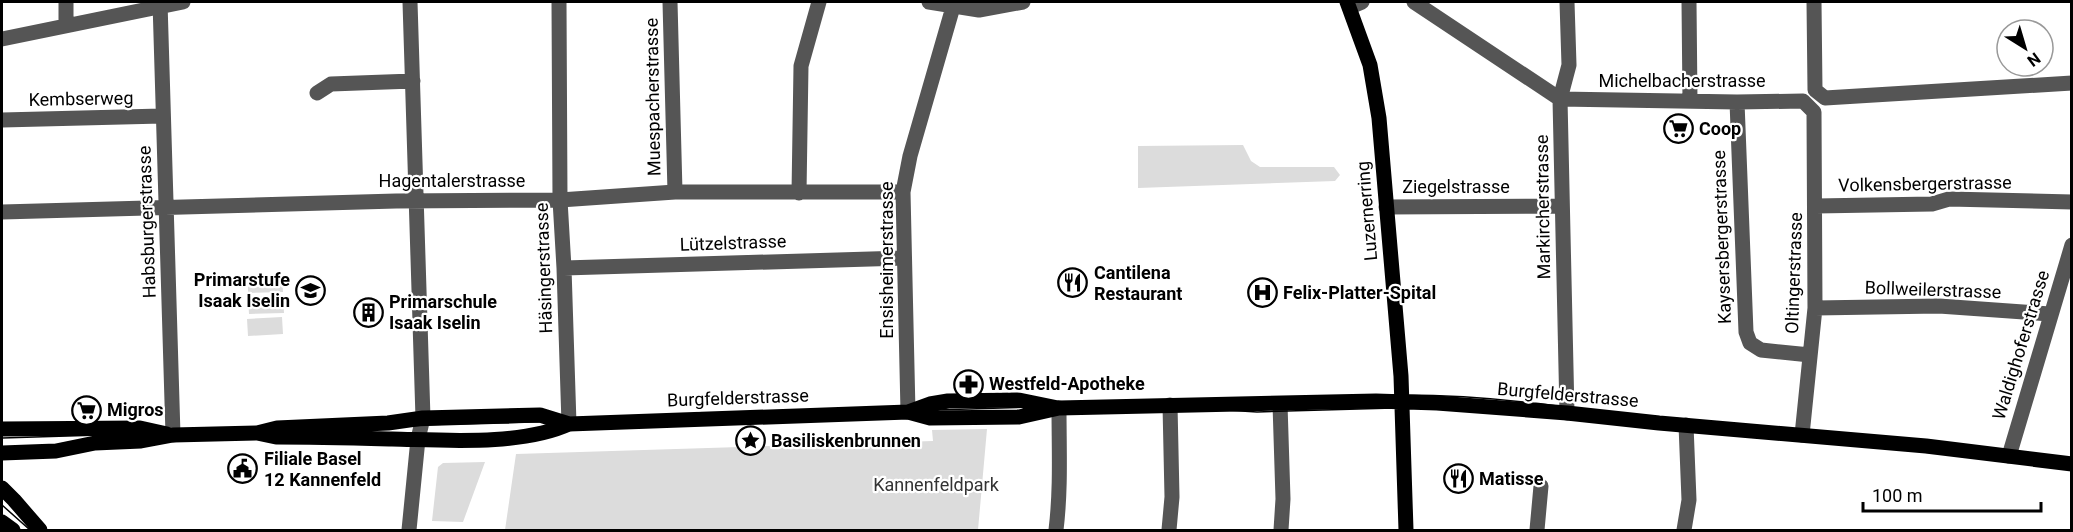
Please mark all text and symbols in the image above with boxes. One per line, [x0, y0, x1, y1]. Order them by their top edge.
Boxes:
street label: Muespacherstrasse [641, 18, 664, 176]
north arrow [1995, 18, 2055, 78]
text: N [2023, 49, 2044, 71]
street label: Michelbacherstrasse [1598, 70, 1766, 91]
street label: Kembserweg [28, 87, 134, 110]
supermarket icon: Coop [1662, 113, 1694, 145]
place label: Coop [1699, 118, 1741, 139]
street label: Markircherstrasse [1531, 134, 1554, 280]
street label: Habsburgerstrasse [133, 145, 160, 299]
street label: Kaysersbergerstrasse [1708, 150, 1735, 324]
street label: Luzernerring [1352, 160, 1381, 262]
street label: Hagentalerstrasse [379, 170, 525, 191]
street label: Volkensbergerstrasse [1838, 171, 2012, 196]
street label: Ziegelstrasse [1402, 176, 1510, 197]
street label: Ensisheimerstrasse [876, 181, 897, 339]
street label: Häsingerstrasse [531, 202, 556, 334]
street label: Oltingerstrasse [1781, 212, 1806, 334]
street label: Lützelstrasse [679, 230, 787, 255]
place label: Cantilena Restaurant [1094, 262, 1182, 304]
restaurant icon: Cantilena Restaurant [1057, 267, 1089, 299]
street label: Waldighoferstrasse [1988, 268, 2053, 422]
place label: Primarstufe Isaak Iselin [194, 269, 290, 311]
school or university icon: Primarstufe Isaak Iselin [295, 274, 327, 306]
hospital icon: Felix-Platter-Spital [1246, 277, 1278, 309]
street label: Bollweilerstrasse [1864, 277, 2002, 302]
place label: Felix-Platter-Spital [1283, 282, 1436, 303]
place label: Primarschule Isaak Iselin [389, 291, 497, 333]
building icon: Primarschule Isaak Iselin [352, 296, 384, 328]
pharmacy icon: Westfeld-Apotheke [952, 368, 984, 400]
place label: Westfeld-Apotheke [989, 373, 1145, 394]
street label: Burgfelderstrasse [1496, 378, 1640, 411]
street label: Burgfelderstrasse [667, 385, 809, 410]
supermarket icon: Migros [70, 394, 102, 426]
place label: Migros [107, 399, 164, 420]
place icon: Basiliskenbrunnen [734, 425, 766, 457]
place label: Basiliskenbrunnen [771, 430, 921, 451]
place label: Filiale Basel 12 Kannenfeld [264, 448, 381, 490]
public building icon: Filiale Basel 12 Kannenfeld [227, 453, 259, 485]
restaurant icon: Matisse [1442, 463, 1474, 495]
place label: Matisse [1479, 468, 1544, 489]
park label: Kannenfeldpark [873, 474, 1000, 495]
scale bar [1863, 475, 2042, 513]
text: 100 m [1872, 485, 1923, 506]

